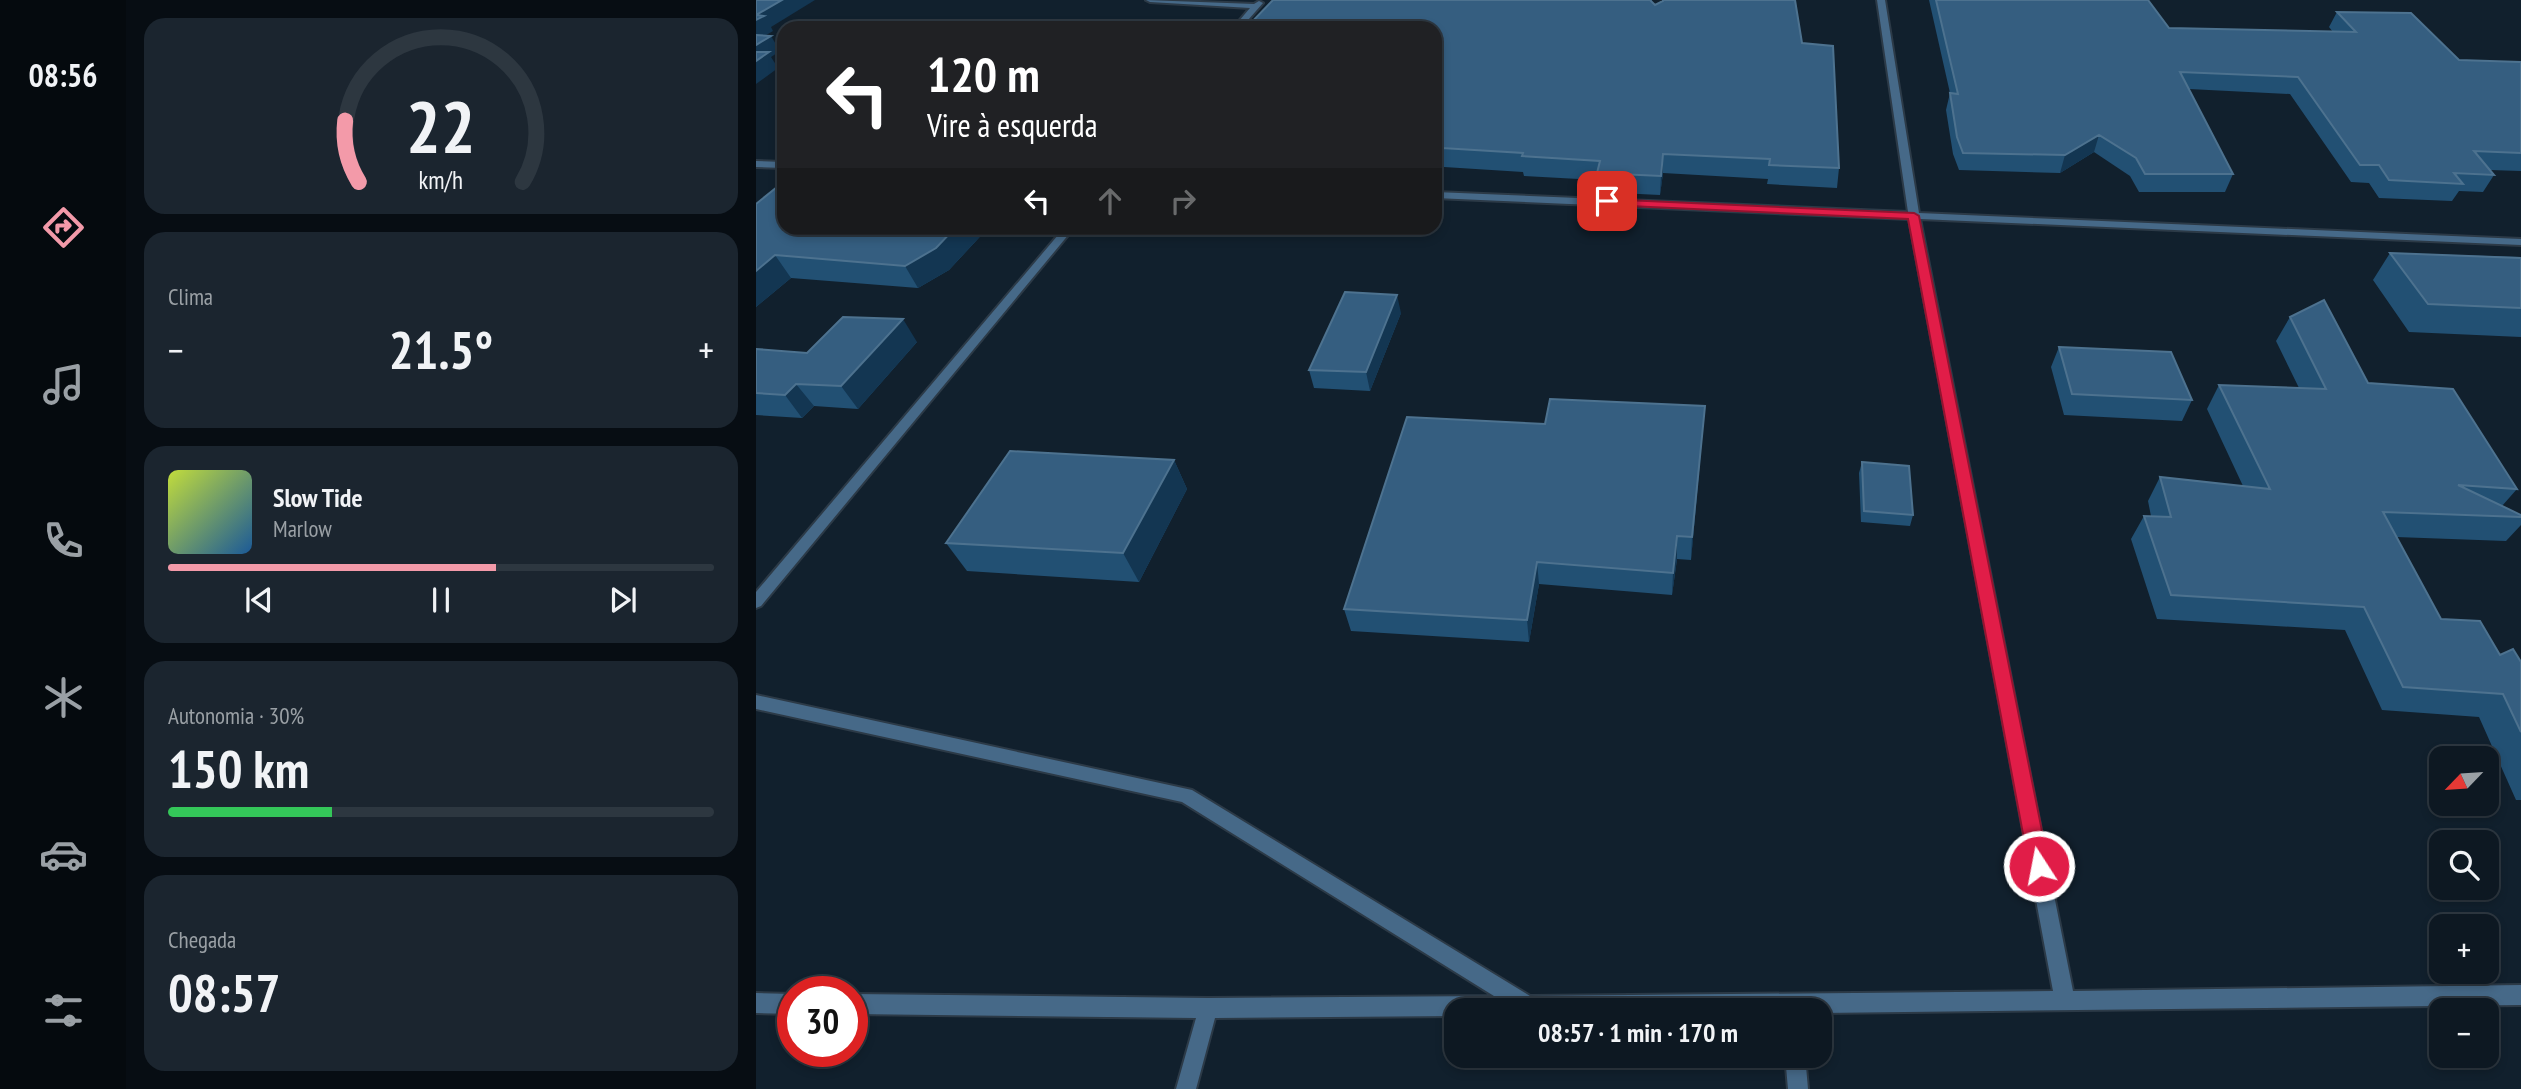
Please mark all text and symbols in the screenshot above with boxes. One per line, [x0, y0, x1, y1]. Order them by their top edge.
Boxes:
text: 120 m [927, 42, 1040, 106]
icon: left [812, 49, 903, 140]
text: 08:56 [28, 54, 98, 96]
text: 22 [406, 78, 476, 172]
text: Vire à esquerda [927, 104, 1098, 146]
text: km/h [419, 164, 463, 196]
pin [1577, 171, 1637, 231]
icon: left [1018, 182, 1056, 220]
icon: ahead [1091, 182, 1129, 220]
icon: right [1164, 182, 1202, 220]
icon: arrive [1588, 182, 1626, 220]
icon: directions [39, 203, 88, 252]
text: Clima [168, 282, 213, 311]
text: 21.5° [389, 316, 493, 383]
text: − [168, 325, 184, 374]
text: + [698, 325, 714, 374]
icon: music [39, 360, 88, 409]
text: Slow Tide [273, 481, 363, 514]
text: Marlow [273, 514, 332, 543]
icon: phone [39, 516, 88, 565]
icon: previous [240, 581, 278, 619]
icon: pause [422, 581, 460, 619]
icon: next [604, 581, 642, 619]
icon: climate [39, 673, 88, 722]
text: Autonomia · 30% [168, 701, 304, 730]
text: 150 km [168, 735, 309, 802]
north arrow [2429, 746, 2499, 816]
map controls [2429, 746, 2499, 1068]
position arrow [2002, 829, 2076, 903]
icon: car [39, 830, 88, 879]
button: search [2429, 830, 2499, 900]
button: + [2429, 914, 2499, 984]
text: Chegada [168, 925, 236, 954]
text: 08:57 [168, 959, 280, 1026]
speed limit sign: 30 [777, 976, 868, 1067]
icon: filters [39, 986, 88, 1035]
button: − [2429, 998, 2499, 1068]
text: 08:57 · 1 min · 170 m [1538, 1016, 1738, 1049]

